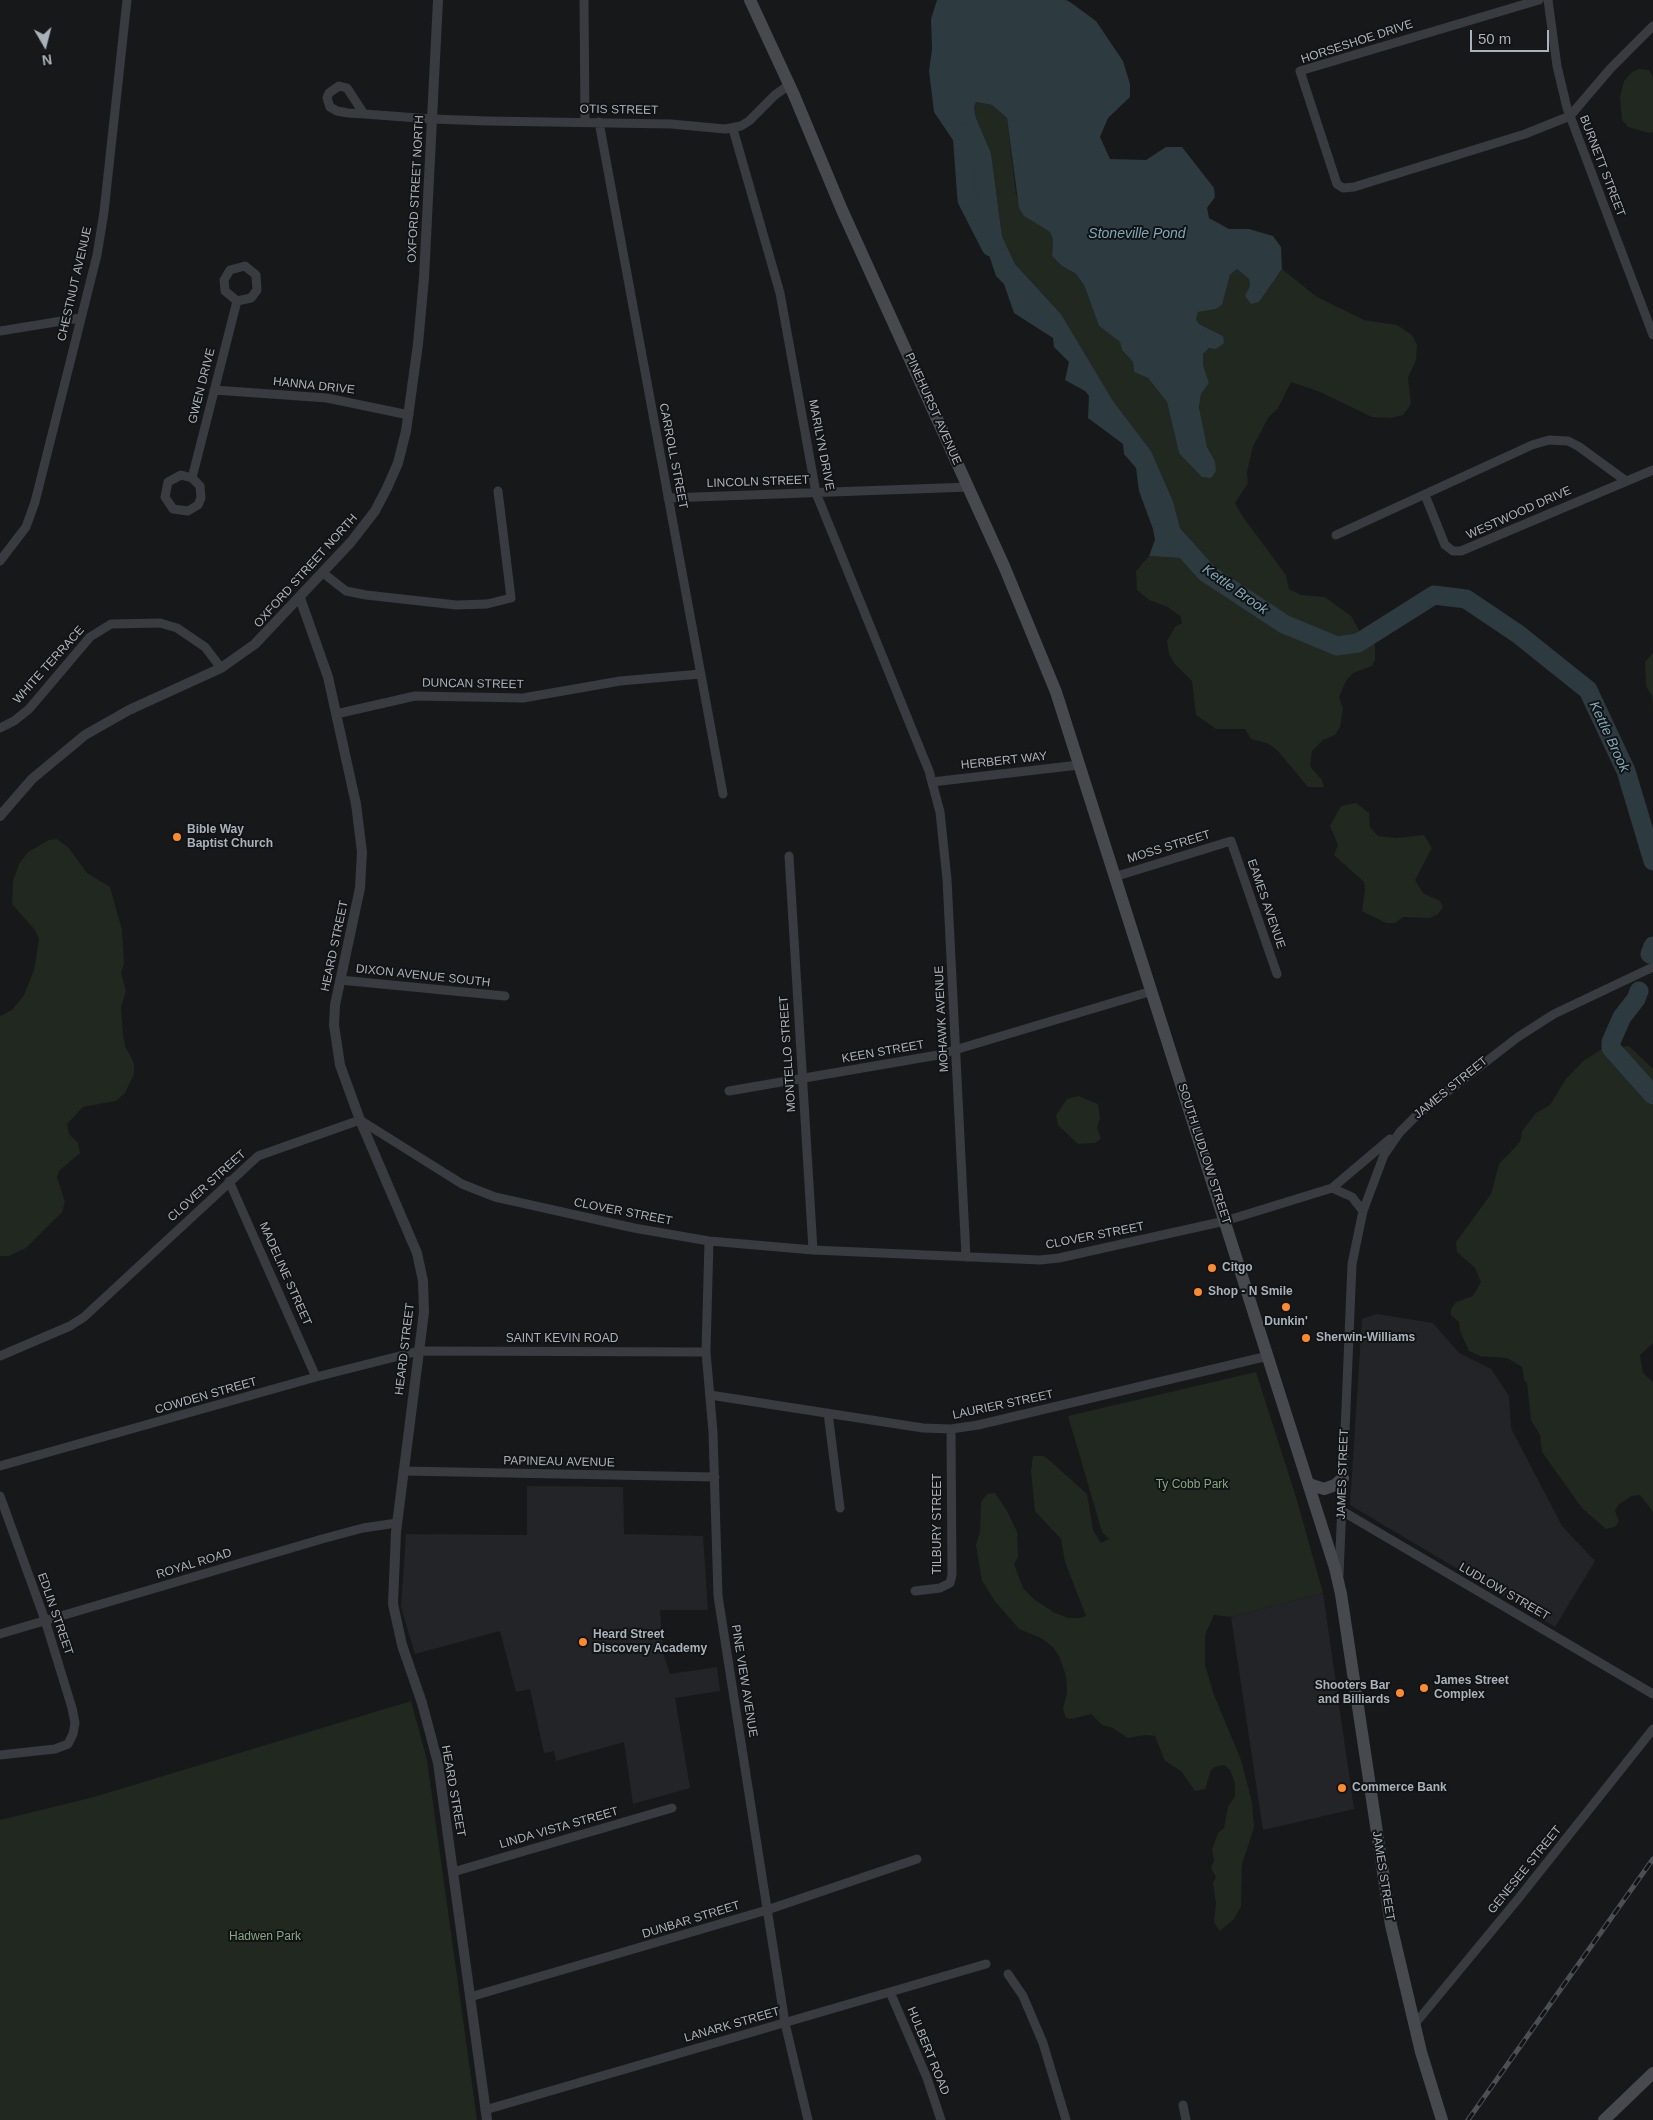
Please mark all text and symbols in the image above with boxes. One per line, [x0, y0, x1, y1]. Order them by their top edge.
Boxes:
street label: HORSESHOE DRIVE [1299, 17, 1415, 67]
north arrow [20, 20, 70, 70]
scale bar [1473, 20, 1552, 52]
text: 50 m [1478, 30, 1511, 47]
text: N [41, 51, 53, 68]
street label: OTIS STREET [580, 102, 658, 118]
street label: BURNETT STREET [1576, 113, 1628, 219]
street label: OXFORD STREET NORTH [405, 115, 427, 263]
street label: CHESTNUT AVENUE [55, 225, 95, 343]
water label: Stoneville Pond [1088, 226, 1186, 242]
street label: GWEN DRIVE [186, 347, 218, 425]
street label: PINEHURST AVENUE [902, 351, 964, 467]
street label: HANNA DRIVE [272, 375, 356, 397]
street label: MARILYN DRIVE [805, 398, 837, 492]
street label: CARROLL STREET [656, 402, 690, 510]
street label: LINCOLN STREET [706, 473, 810, 491]
street label: WESTWOOD DRIVE [1464, 483, 1574, 543]
street label: OXFORD STREET NORTH [251, 511, 361, 631]
water label: Kettle Brook [1199, 561, 1271, 619]
street label: WHITE TERRACE [10, 623, 88, 707]
street label: DUNCAN STREET [422, 676, 524, 692]
water label: Kettle Brook [1585, 699, 1633, 775]
street label: HERBERT WAY [960, 749, 1048, 773]
place label: Bible Way Baptist Church [187, 823, 273, 851]
street label: MOSS STREET [1126, 828, 1212, 866]
marker: Bible Way Baptist Church [171, 831, 183, 843]
street label: EAMES AVENUE [1244, 857, 1288, 951]
street label: HEARD STREET [318, 899, 352, 993]
street label: DIXON AVENUE SOUTH [355, 962, 491, 990]
street label: MOHAWK AVENUE [932, 965, 952, 1073]
street label: MONTELLO STREET [777, 995, 799, 1113]
street label: KEEN STREET [841, 1038, 925, 1066]
street label: JAMES STREET [1411, 1054, 1491, 1122]
street label: SOUTH LUDLOW STREET [1174, 1082, 1234, 1226]
street label: CLOVER STREET [165, 1147, 249, 1225]
street label: CLOVER STREET [573, 1195, 673, 1229]
street label: CLOVER STREET [1045, 1219, 1145, 1253]
street label: MADELINE STREET [256, 1220, 314, 1328]
place label: Citgo [1222, 1261, 1253, 1275]
marker: Citgo [1206, 1262, 1218, 1274]
place label: Shop - N Smile [1208, 1285, 1293, 1299]
marker: Shop - N Smile [1192, 1286, 1204, 1298]
marker: Dunkin' [1280, 1301, 1292, 1313]
street label: HEARD STREET [392, 1302, 418, 1396]
place label: Dunkin' [1264, 1315, 1308, 1329]
place label: Sherwin-Williams [1316, 1331, 1415, 1345]
street label: SAINT KEVIN ROAD [506, 1332, 618, 1346]
marker: Sherwin-Williams [1300, 1332, 1312, 1344]
street label: COWDEN STREET [153, 1375, 259, 1417]
street label: LAURIER STREET [951, 1387, 1055, 1423]
street label: JAMES STREET [1334, 1428, 1352, 1520]
street label: PAPINEAU AVENUE [503, 1454, 615, 1470]
street label: TILBURY STREET [931, 1473, 945, 1575]
park label: Ty Cobb Park [1156, 1478, 1228, 1492]
street label: ROYAL ROAD [155, 1546, 233, 1582]
street label: LUDLOW STREET [1456, 1560, 1552, 1624]
street label: EDLIN STREET [34, 1571, 76, 1657]
street label: PINE VIEW AVENUE [728, 1624, 760, 1738]
place label: Heard Street Discovery Academy [593, 1628, 707, 1656]
marker: Heard Street Discovery Academy [577, 1636, 589, 1648]
place label: James Street Complex [1434, 1674, 1509, 1702]
place label: Shooters Bar and Billiards [1315, 1679, 1390, 1707]
marker: James Street Complex [1418, 1682, 1430, 1694]
marker: Shooters Bar and Billiards [1394, 1687, 1406, 1699]
street label: HEARD STREET [438, 1744, 468, 1838]
place label: Commerce Bank [1352, 1781, 1447, 1795]
marker: Commerce Bank [1336, 1782, 1348, 1794]
street label: LINDA VISTA STREET [498, 1804, 620, 1852]
street label: GENESEE STREET [1485, 1823, 1565, 1917]
street label: JAMES STREET [1369, 1830, 1397, 1922]
street label: DUNBAR STREET [640, 1898, 742, 1942]
park label: Hadwen Park [229, 1930, 301, 1944]
street label: LANARK STREET [683, 2004, 781, 2046]
street label: HULBERT ROAD [904, 2005, 952, 2097]

